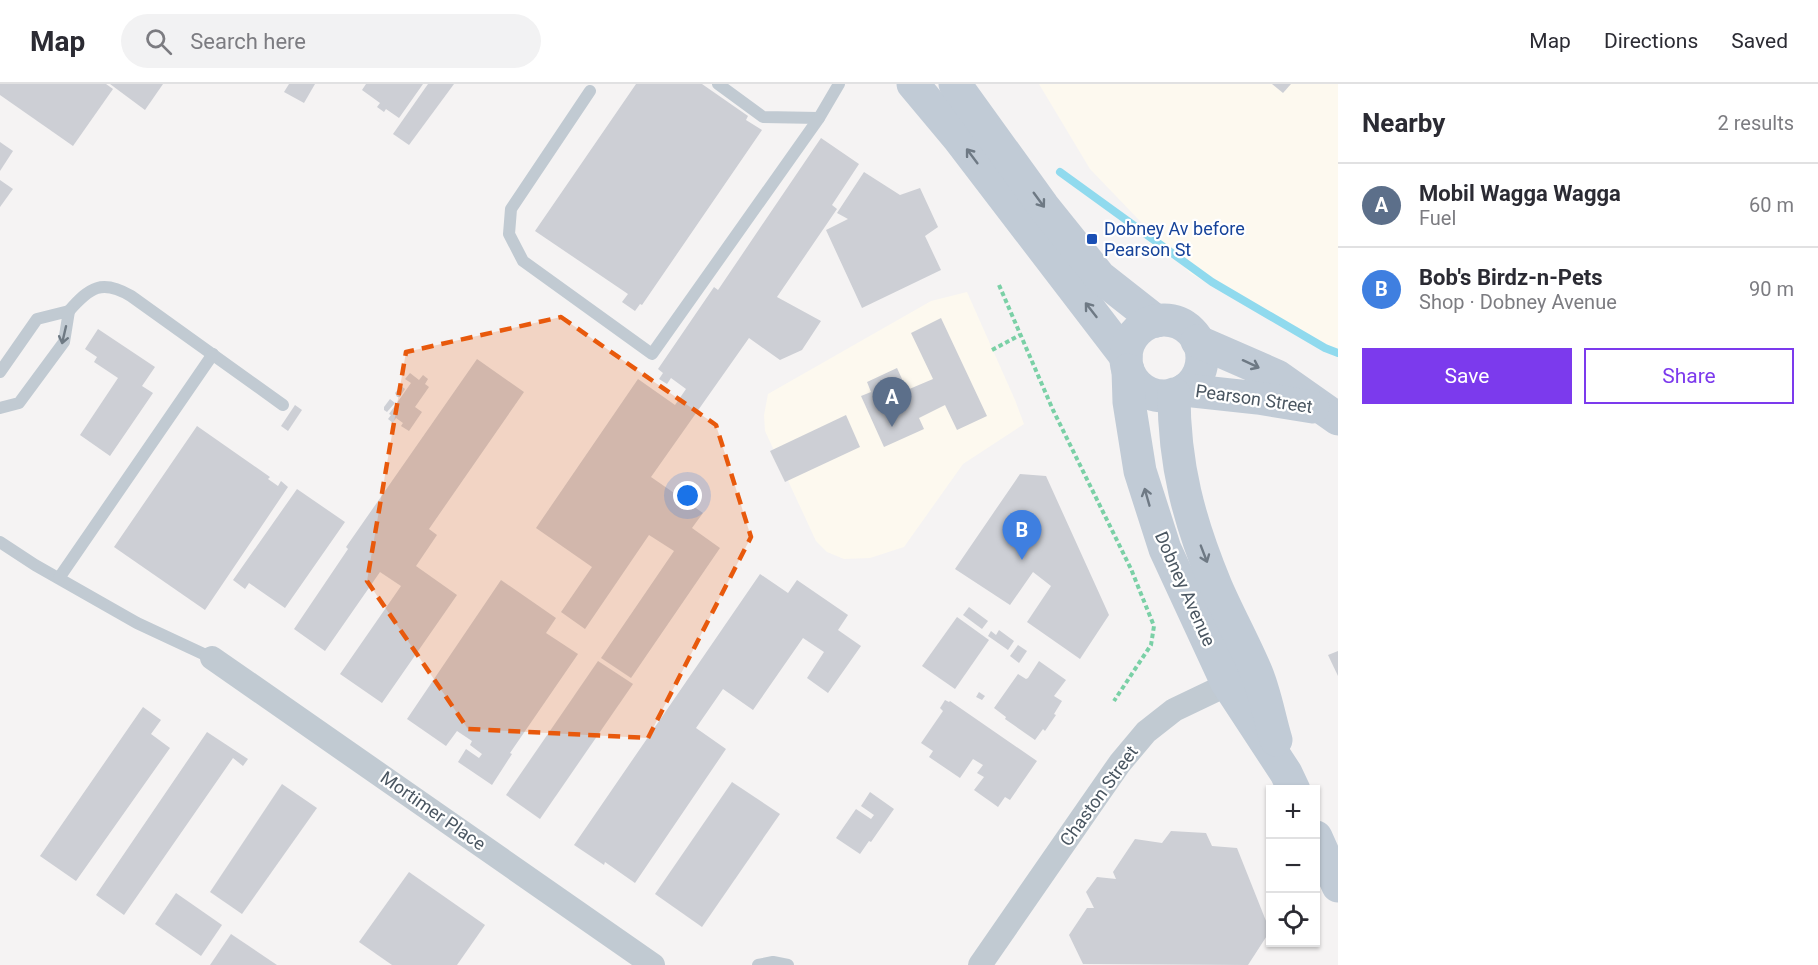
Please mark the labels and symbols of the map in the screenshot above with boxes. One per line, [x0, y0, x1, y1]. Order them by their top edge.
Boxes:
one-way arrow [965, 148, 978, 164]
one-way arrow [1032, 191, 1045, 207]
place label: Dobney Av before Pearson St [1104, 218, 1245, 260]
marker: Dobney Av before Pearson St [1085, 232, 1099, 246]
one-way arrow [1084, 302, 1097, 318]
one-way arrow [58, 325, 70, 344]
one-way arrow [1242, 358, 1260, 370]
pin: A [872, 378, 912, 427]
street label: Pearson Street [1194, 380, 1314, 417]
your location [673, 481, 702, 510]
one-way arrow [1141, 488, 1152, 507]
pin: B [1002, 510, 1042, 560]
street label: Dobney Avenue [1151, 528, 1220, 649]
one-way arrow [1199, 544, 1210, 563]
street label: Chaston Street [1055, 741, 1142, 850]
street label: Mortimer Place [377, 767, 490, 855]

